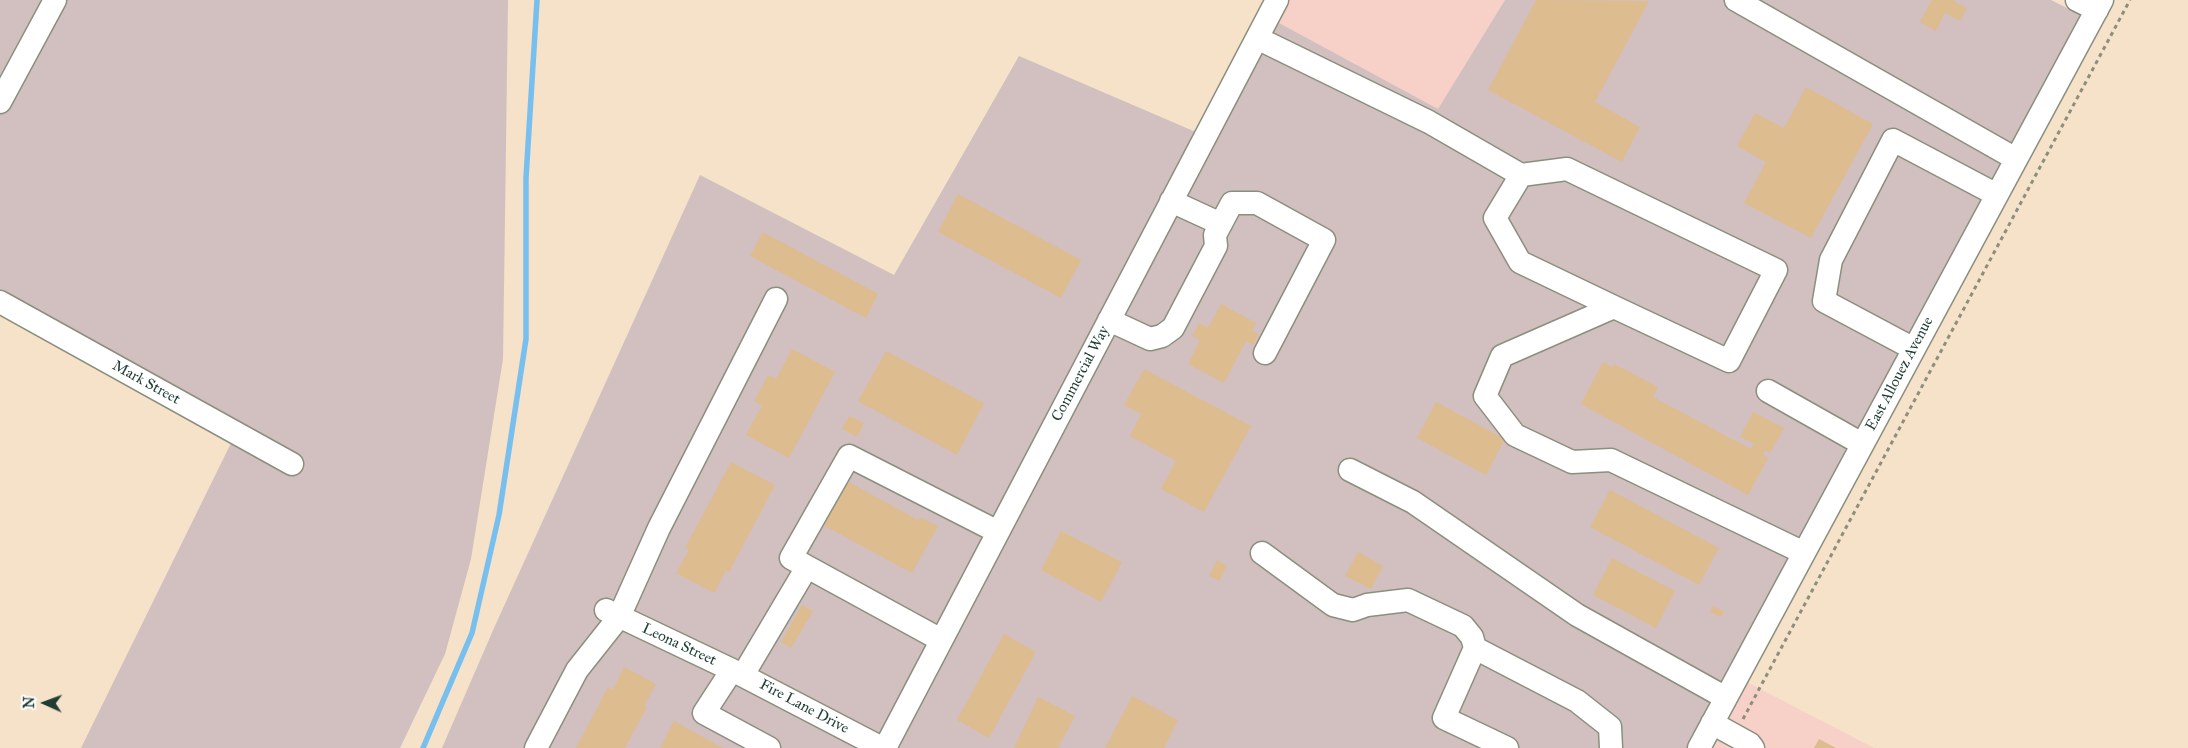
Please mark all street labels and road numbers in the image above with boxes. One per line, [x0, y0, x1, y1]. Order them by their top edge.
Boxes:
street label: East Allouez Avenue [1862, 314, 1938, 434]
street label: Commercial Way [1048, 323, 1114, 425]
street label: Mark Street [109, 357, 183, 409]
street label: Leona Street [639, 620, 719, 670]
street label: Fire Lane Drive [756, 676, 852, 738]

